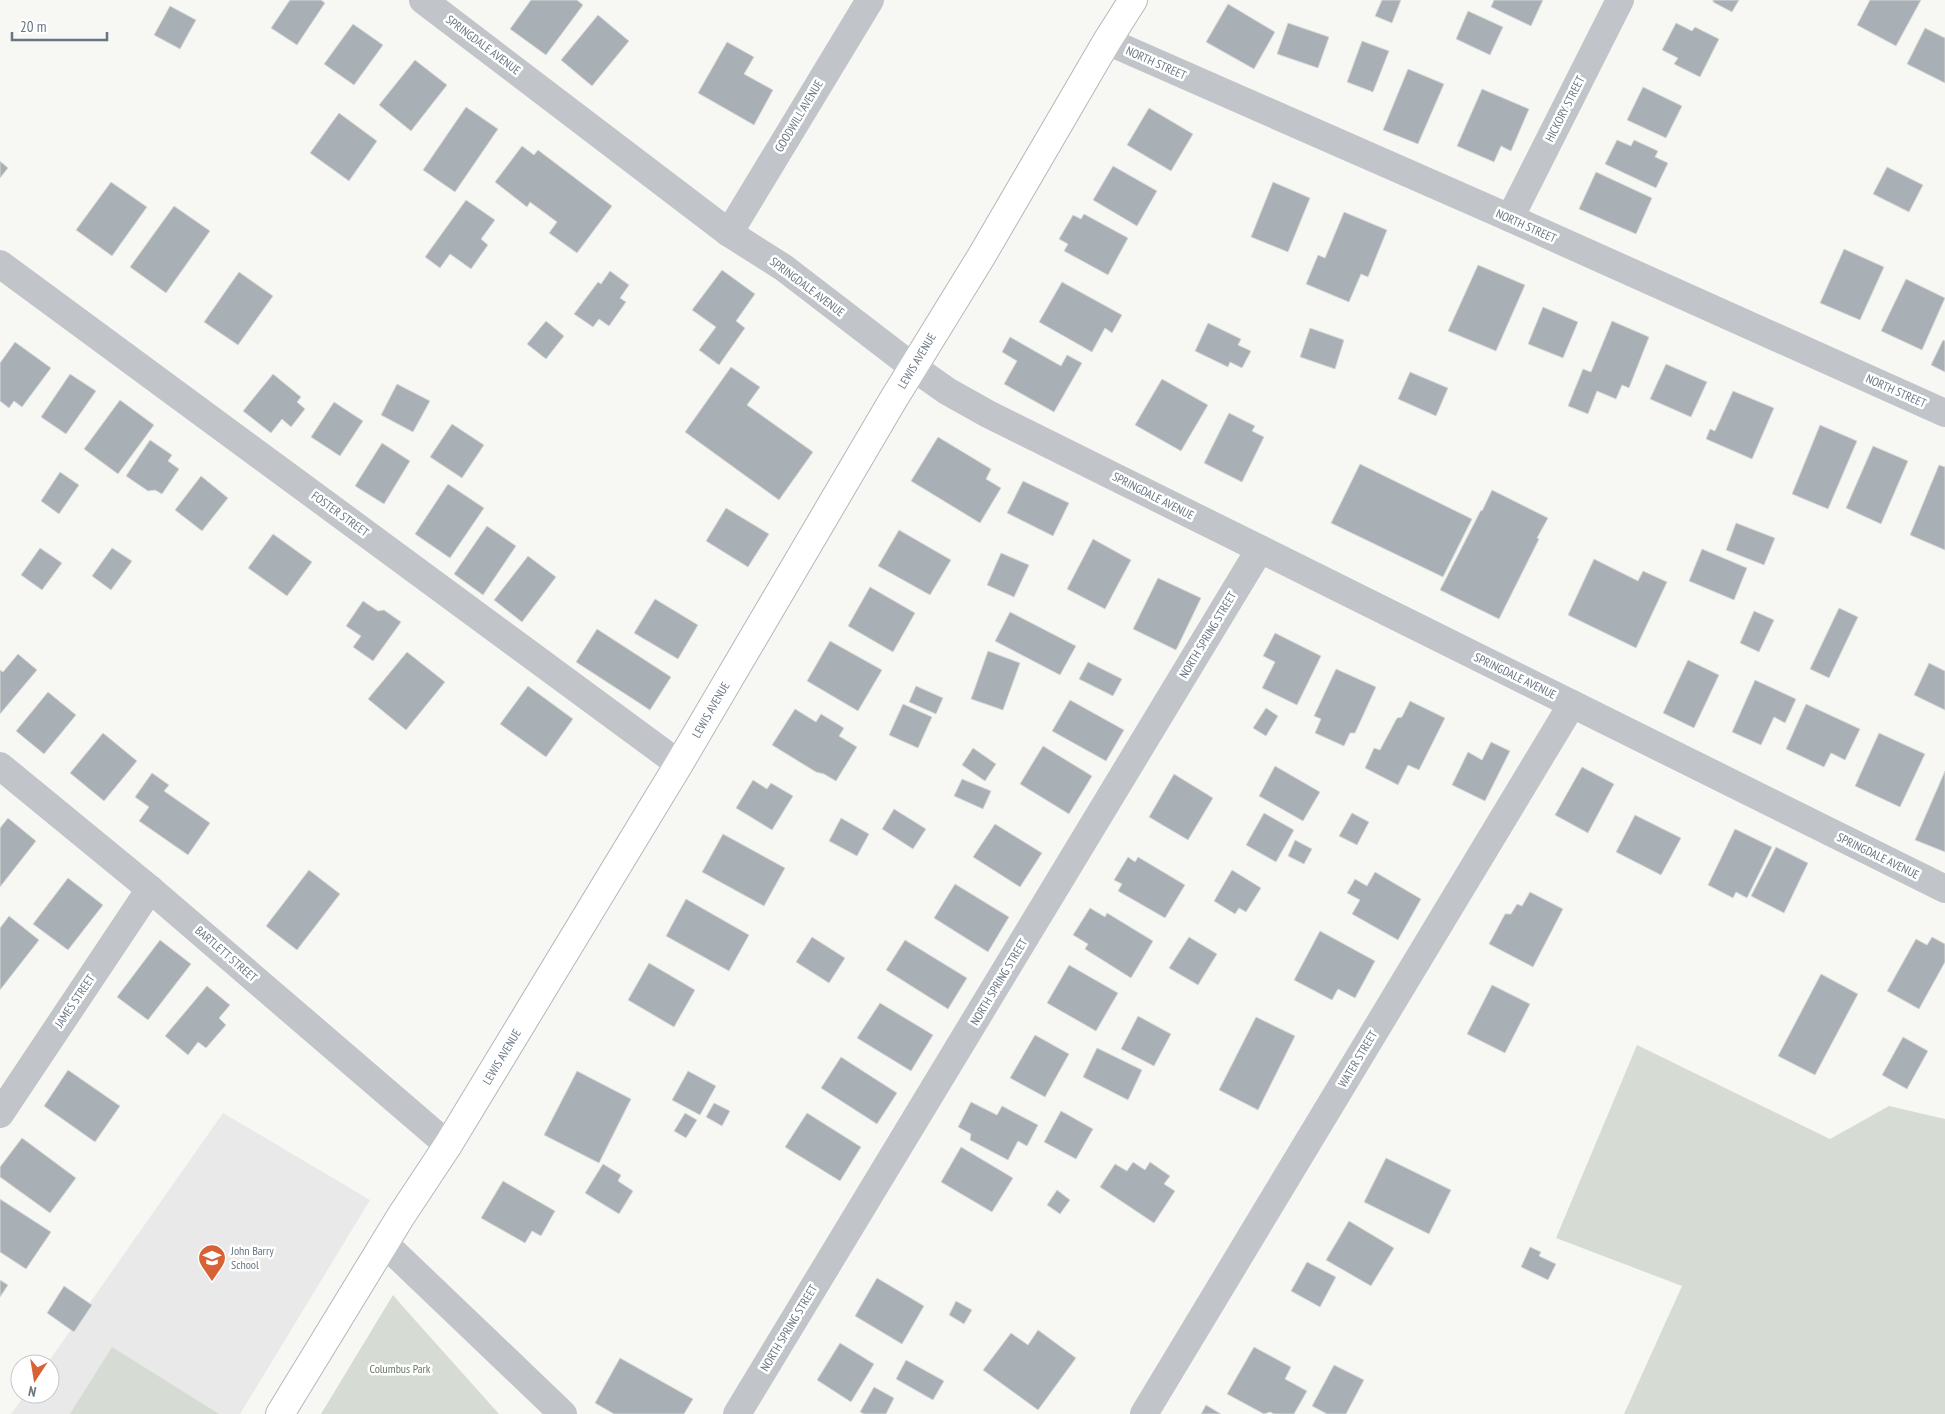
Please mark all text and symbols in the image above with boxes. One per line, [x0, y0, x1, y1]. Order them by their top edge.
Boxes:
scale bar [12, 10, 108, 42]
street label: SPRINGDALE AVENUE [443, 12, 523, 77]
text: 20 m [20, 17, 46, 36]
street label: NORTH STREET [1124, 43, 1189, 83]
street label: HICKORY STREET [1542, 73, 1588, 144]
street label: GOODWILL AVENUE [771, 77, 826, 155]
street label: NORTH STREET [1494, 206, 1559, 246]
street label: SPRINGDALE AVENUE [767, 254, 847, 319]
street label: LEWIS AVENUE [894, 330, 939, 391]
street label: NORTH STREET [1864, 371, 1929, 411]
street label: SPRINGDALE AVENUE [1110, 469, 1196, 523]
street label: FOSTER STREET [309, 488, 372, 540]
street label: NORTH SPRING STREET [1176, 588, 1240, 681]
street label: SPRINGDALE AVENUE [1472, 649, 1559, 702]
street label: LEWIS AVENUE [689, 679, 733, 740]
street label: SPRINGDALE AVENUE [1835, 829, 1922, 882]
street label: BARTLETT STREET [192, 923, 261, 985]
street label: NORTH SPRING STREET [967, 935, 1031, 1028]
street label: JAMES STREET [51, 971, 98, 1031]
street label: LEWIS AVENUE [479, 1026, 524, 1087]
street label: WATER STREET [1335, 1027, 1381, 1090]
school or university icon: John Barry School [197, 1243, 227, 1282]
place label: John Barry School [230, 1243, 274, 1272]
street label: NORTH SPRING STREET [757, 1281, 821, 1374]
north arrow [10, 1354, 60, 1404]
park label: Columbus Park [369, 1361, 431, 1376]
text: N [27, 1382, 38, 1401]

